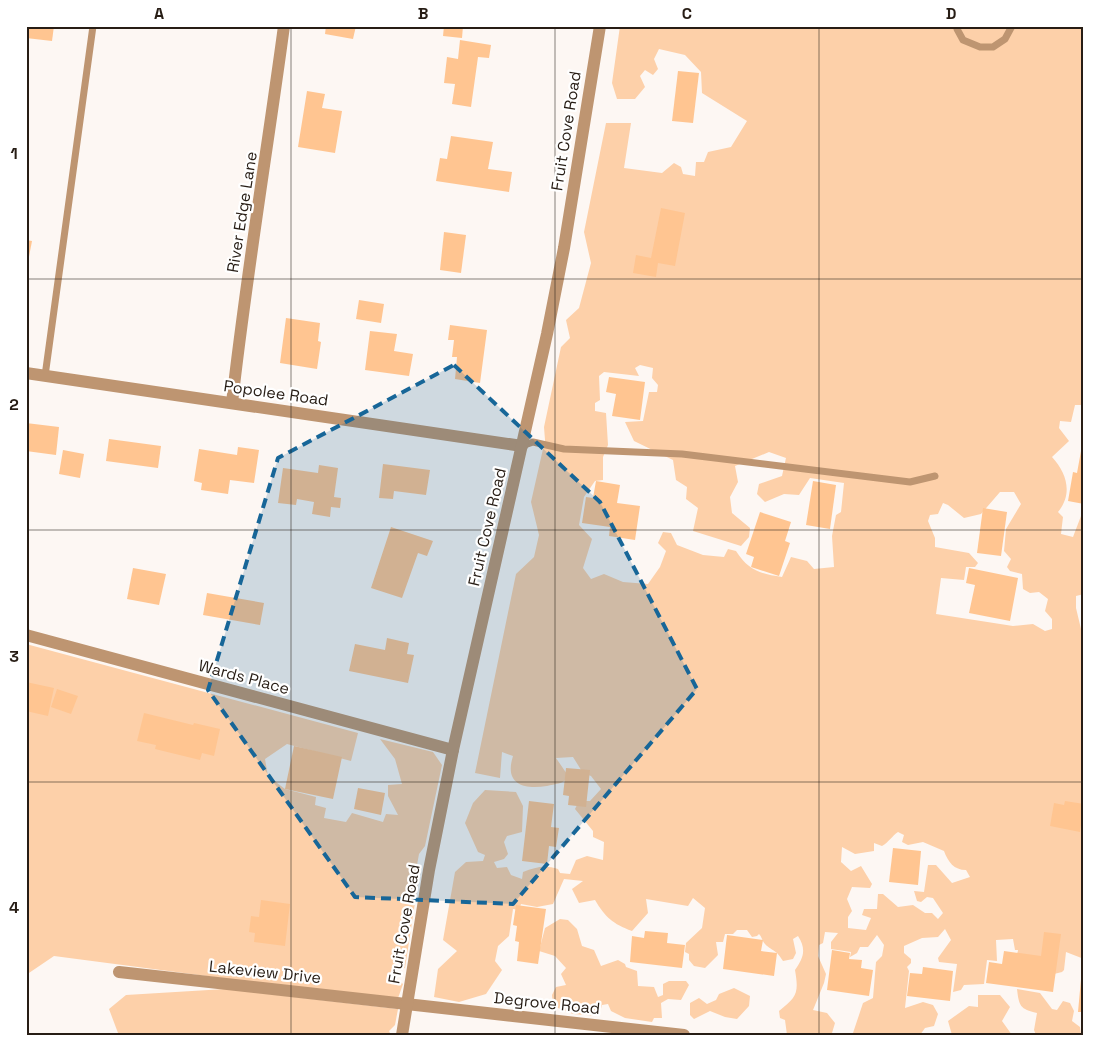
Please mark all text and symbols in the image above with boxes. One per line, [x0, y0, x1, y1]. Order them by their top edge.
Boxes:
text: A [154, 3, 164, 24]
text: B [418, 3, 428, 24]
text: C [682, 3, 692, 24]
text: D [946, 3, 956, 24]
street label: Fruit Cove Road [546, 70, 586, 192]
text: 1 [10, 143, 18, 164]
street label: River Edge Lane [222, 150, 262, 274]
street label: Popolee Road [222, 375, 330, 411]
text: 2 [9, 394, 19, 415]
street label: Fruit Cove Road [463, 466, 511, 588]
text: 3 [9, 646, 19, 667]
street label: Wards Place [196, 655, 292, 699]
street label: Fruit Cove Road [383, 863, 425, 985]
text: 4 [9, 897, 19, 918]
street label: Lakeview Drive [208, 956, 322, 988]
street label: Degrove Road [493, 987, 601, 1019]

